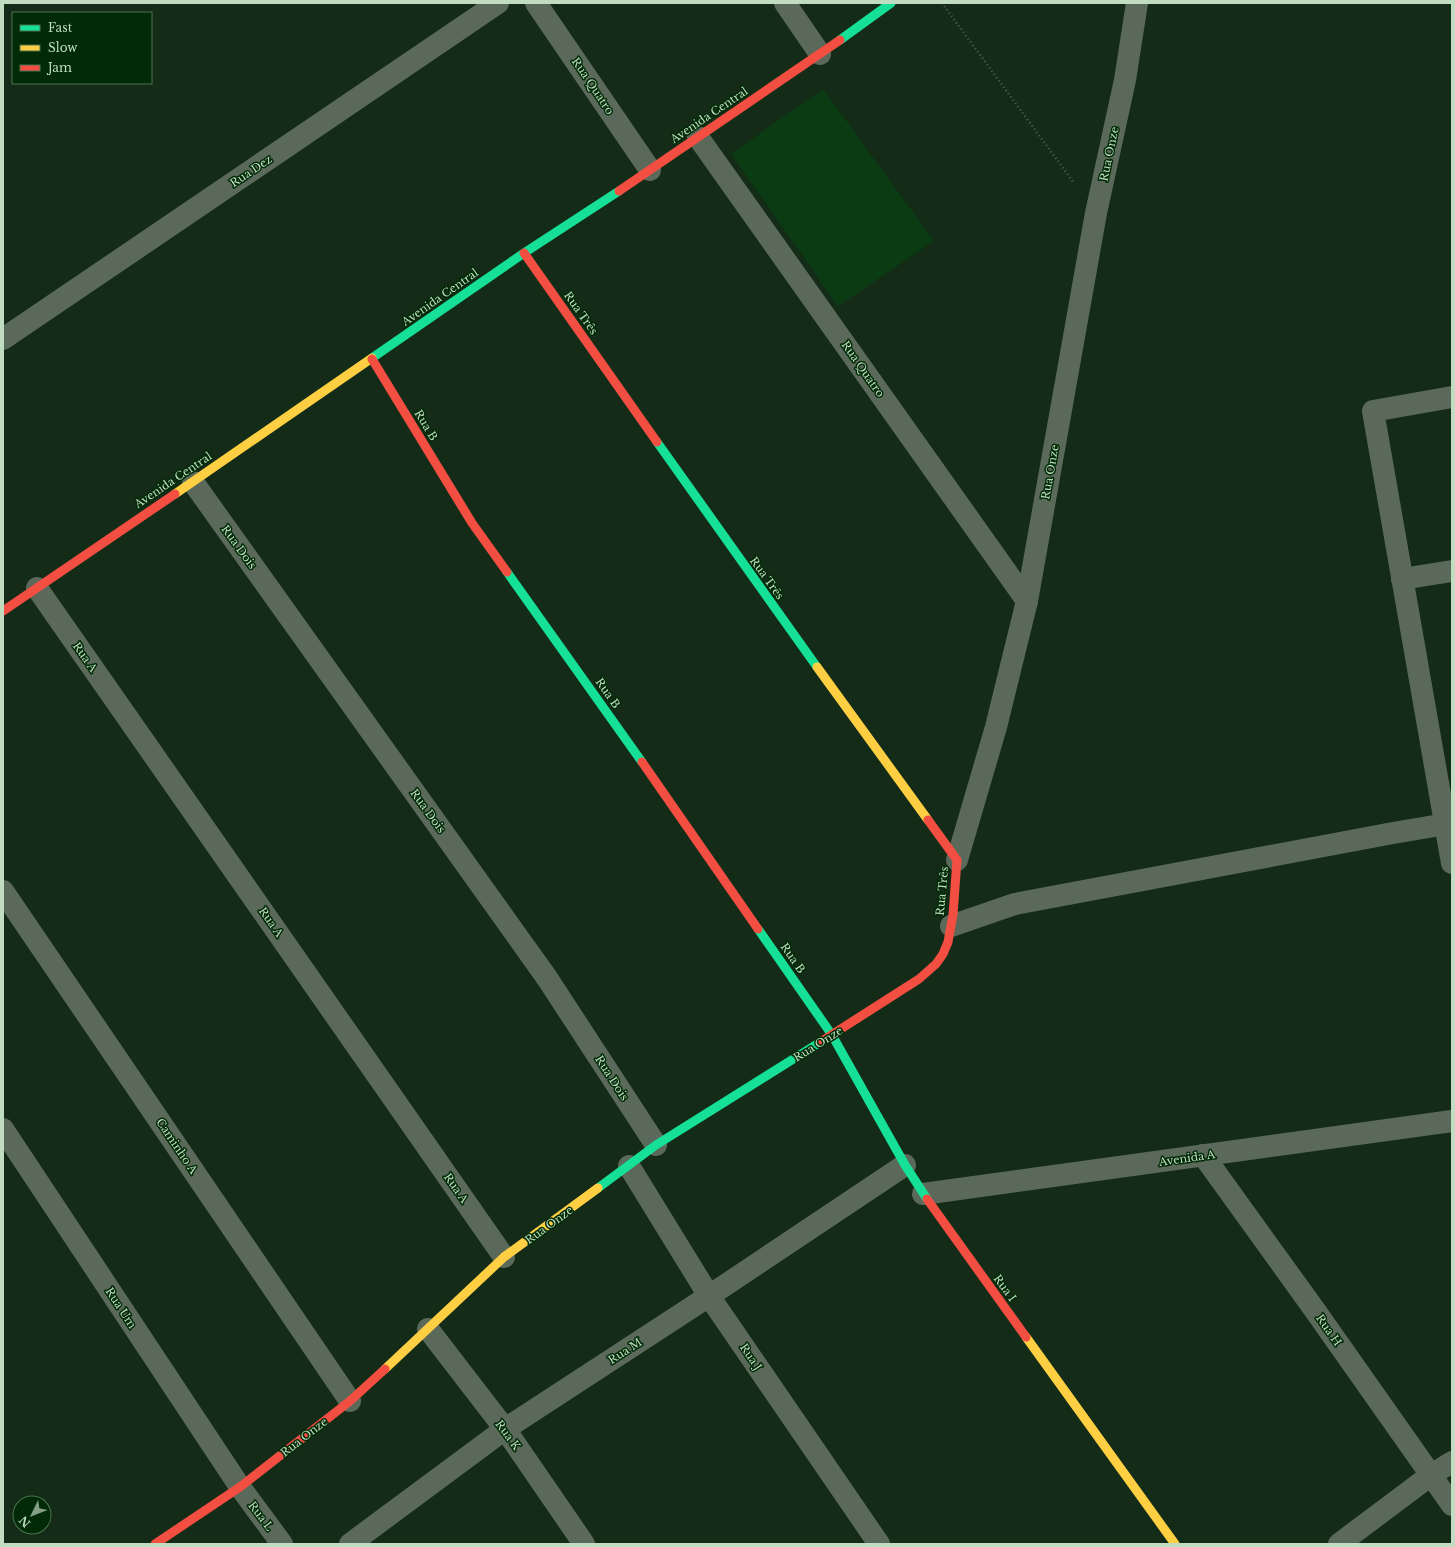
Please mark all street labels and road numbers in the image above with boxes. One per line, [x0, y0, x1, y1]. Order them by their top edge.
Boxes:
street label: Rua Quatro [569, 55, 617, 117]
street label: Avenida Central [667, 84, 751, 147]
street label: Rua Onze [1096, 125, 1122, 183]
street label: Rua Dez [227, 152, 275, 190]
street label: Avenida Central [398, 265, 481, 329]
street label: Rua Três [561, 289, 601, 337]
street label: Rua Quatro [838, 338, 888, 400]
street label: Rua B [411, 407, 441, 443]
street label: Rua Onze [1038, 443, 1062, 501]
street label: Avenida Central [131, 449, 215, 512]
street label: Rua Dois [218, 522, 260, 572]
street label: Rua Três [747, 554, 787, 602]
street label: Rua A [70, 639, 101, 675]
street label: Rua B [593, 675, 623, 711]
street label: Rua Dois [407, 786, 449, 836]
street label: Rua Três [933, 866, 951, 916]
street label: Rua A [256, 904, 287, 940]
street label: Rua B [778, 940, 808, 976]
street label: Rua Onze [791, 1023, 845, 1065]
street label: Rua Dois [592, 1053, 632, 1103]
street label: Caminho A [153, 1116, 201, 1177]
street label: Avenida A [1157, 1147, 1216, 1169]
street label: Rua A [441, 1170, 472, 1206]
street label: Rua Onze [522, 1203, 576, 1247]
street label: Rua I [991, 1272, 1020, 1304]
street label: Rua Um [103, 1285, 140, 1331]
street label: Rua H [1313, 1312, 1345, 1348]
street label: Rua M [606, 1335, 644, 1367]
street label: Rua J [737, 1341, 765, 1373]
street label: Rua Onze [278, 1414, 330, 1460]
street label: Rua K [492, 1417, 524, 1453]
street label: Rua L [245, 1499, 277, 1533]

